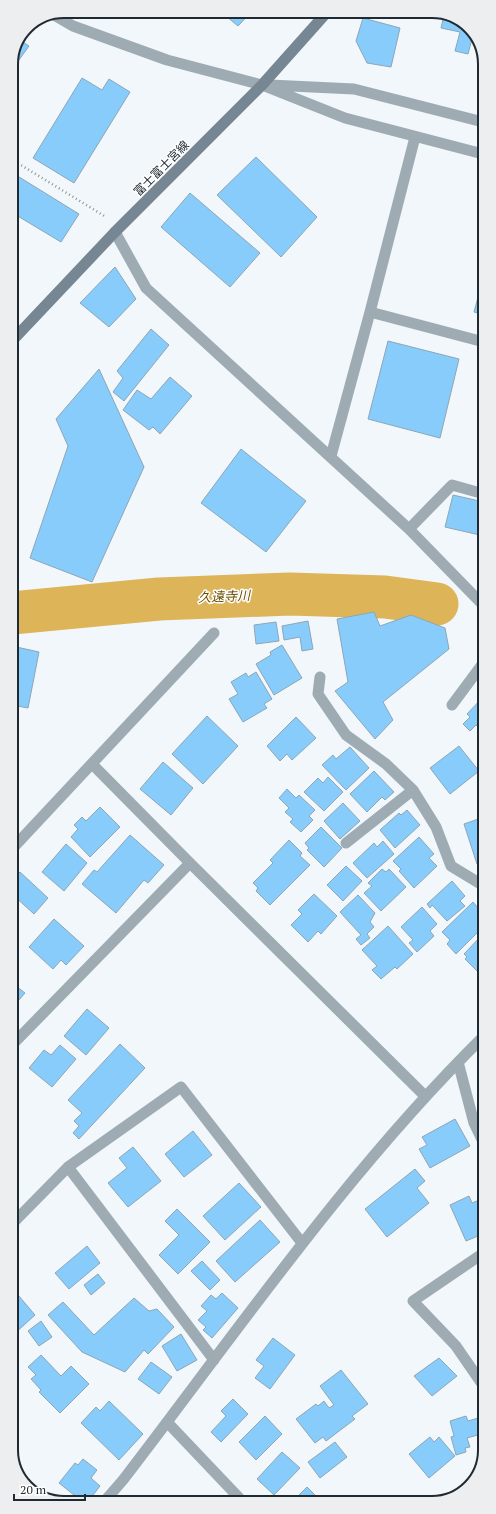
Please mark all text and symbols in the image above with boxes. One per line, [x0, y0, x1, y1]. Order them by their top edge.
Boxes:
street label: 富士富士宮線 [130, 137, 192, 199]
water label: 久遠寺川 [198, 586, 252, 606]
scale bar [14, 1476, 85, 1502]
text: 20 m [20, 1482, 47, 1497]

